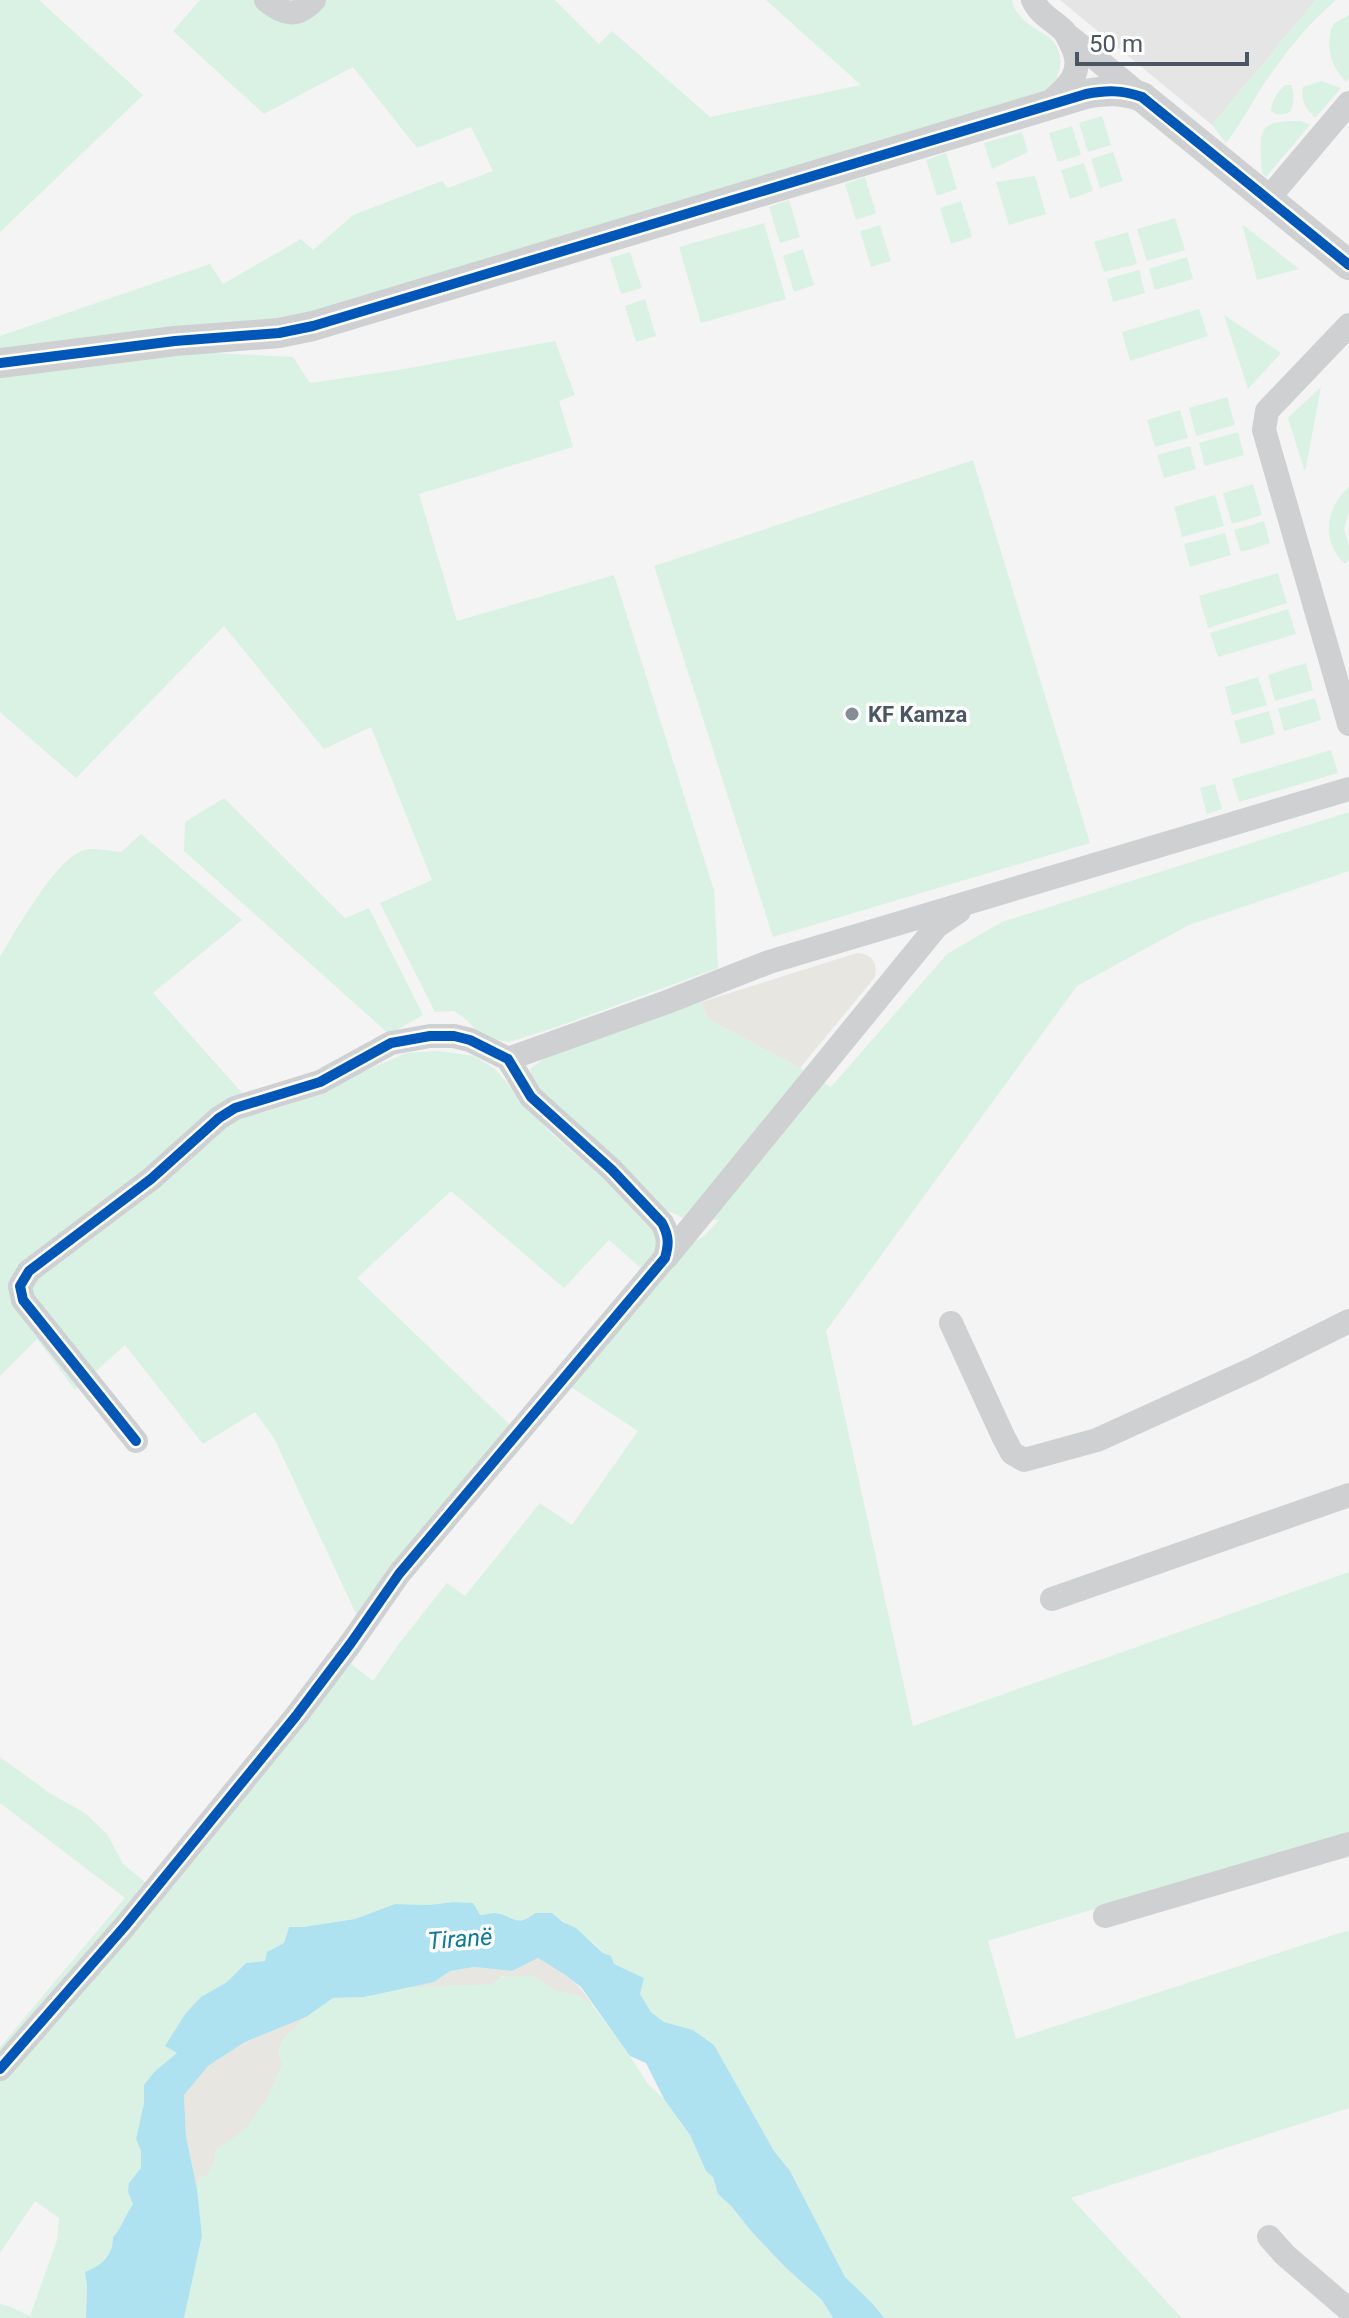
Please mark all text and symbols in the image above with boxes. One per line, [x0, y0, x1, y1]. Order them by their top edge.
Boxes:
scale bar [1077, 16, 1247, 66]
text: 50 m [1089, 30, 1143, 58]
place label: KF Kamza [868, 702, 968, 727]
marker: KF Kamza [843, 705, 861, 723]
water label: Tiranë [427, 1923, 493, 1955]

